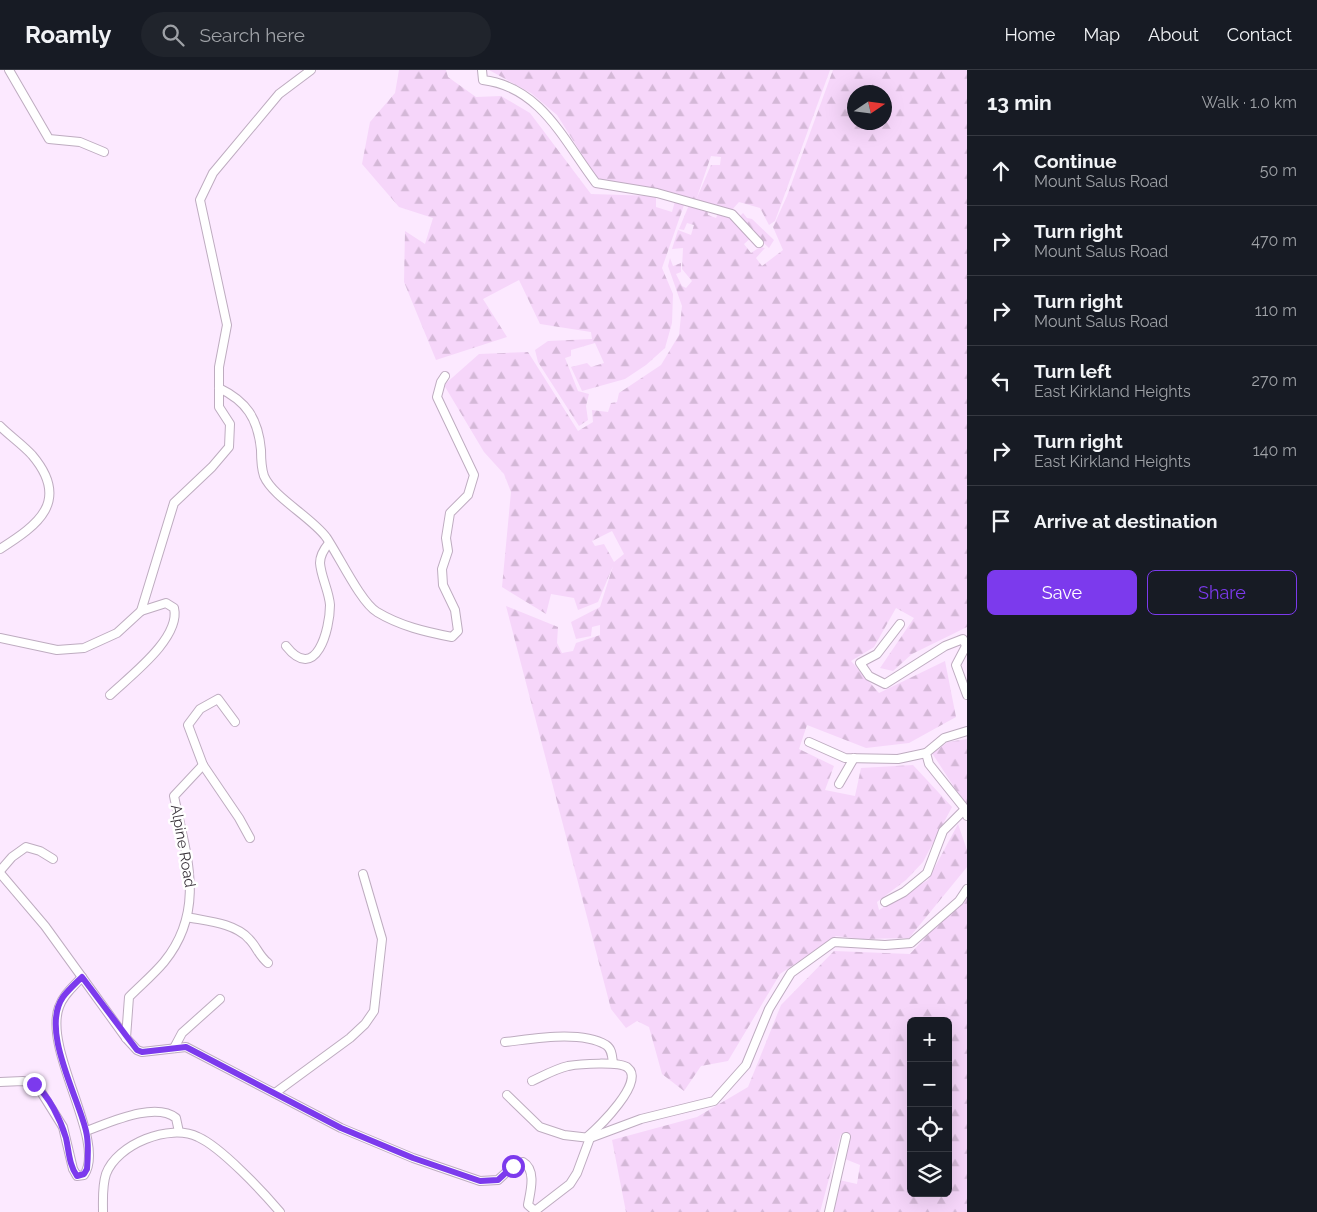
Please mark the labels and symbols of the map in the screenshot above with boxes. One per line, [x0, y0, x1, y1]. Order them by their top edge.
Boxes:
north arrow [847, 85, 892, 130]
street label: Alpine Road [167, 803, 199, 889]
route end [23, 1073, 46, 1096]
route start [502, 1155, 525, 1178]

